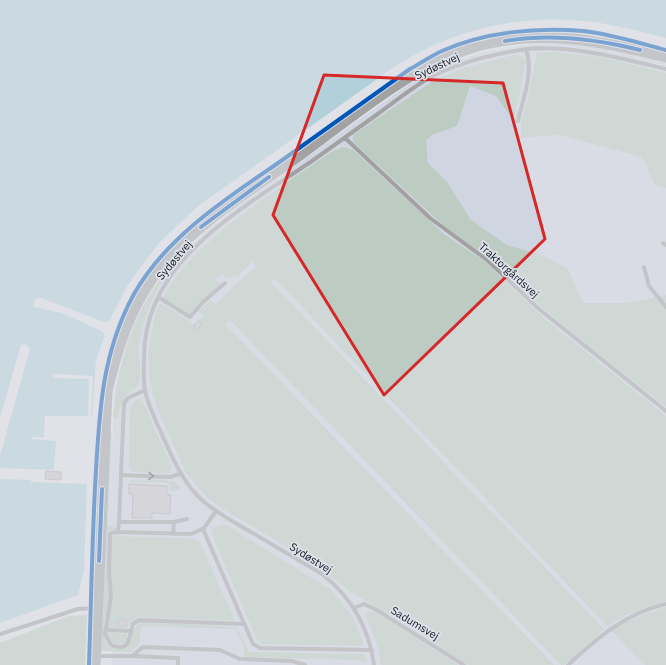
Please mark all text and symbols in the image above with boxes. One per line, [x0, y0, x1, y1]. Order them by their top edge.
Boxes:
street label: Sydøstvej [412, 50, 462, 82]
street label: Sydøstvej [153, 237, 195, 283]
street label: Traktorgårdsvej [476, 239, 542, 301]
one-way arrow [148, 472, 154, 481]
street label: Sydøstvej [287, 539, 335, 577]
street label: Sadumsvej [388, 603, 442, 643]

